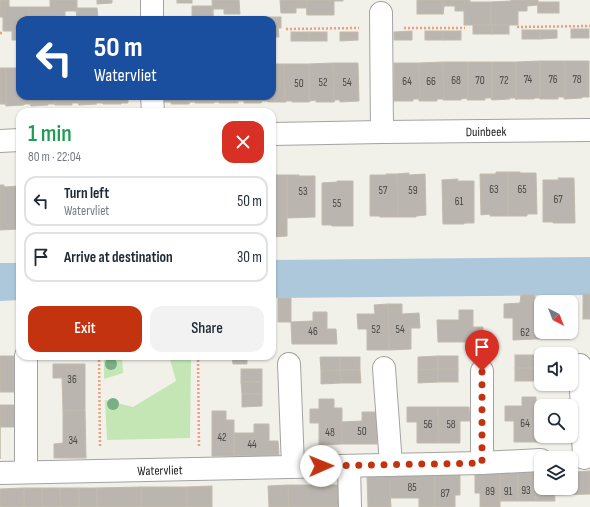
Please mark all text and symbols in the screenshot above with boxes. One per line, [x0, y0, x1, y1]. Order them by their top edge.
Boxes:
text: 50 m [94, 31, 143, 64]
icon: left [28, 32, 80, 84]
text: Watervliet [94, 65, 157, 86]
house number: 74 [524, 73, 533, 86]
house number: 76 [548, 73, 558, 86]
house number: 78 [572, 73, 582, 86]
house number: 68 [451, 74, 461, 87]
house number: 70 [475, 74, 485, 87]
house number: 72 [500, 74, 509, 87]
house number: 64 [402, 75, 412, 88]
house number: 66 [426, 75, 436, 88]
house number: 52 [319, 76, 328, 89]
house number: 54 [342, 76, 352, 89]
house number: 50 [294, 77, 304, 90]
text: 1 min [28, 119, 72, 148]
button: close [222, 121, 264, 163]
street label: Duinbeek [466, 124, 506, 140]
text: 80 m · 22:04 [28, 149, 81, 165]
house number: 63 [489, 183, 499, 196]
house number: 65 [517, 183, 527, 196]
text: Turn left [64, 184, 109, 203]
house number: 57 [379, 184, 388, 197]
house number: 59 [408, 184, 418, 197]
house number: 53 [298, 185, 308, 198]
icon: left [30, 190, 52, 212]
text: 50 m [237, 192, 262, 211]
house number: 67 [553, 193, 563, 206]
house number: 61 [455, 195, 463, 208]
house number: 55 [333, 197, 341, 210]
text: Watervliet [64, 203, 109, 219]
icon: arrive [30, 246, 52, 268]
text: Arrive at destination [64, 248, 173, 267]
text: 30 m [237, 248, 262, 267]
north arrow [534, 295, 578, 339]
map controls [534, 295, 578, 495]
button: Exit [28, 306, 142, 352]
button: Share [150, 306, 264, 352]
house number: 52 [372, 323, 381, 336]
house number: 54 [395, 323, 405, 336]
house number: 46 [308, 325, 318, 338]
house number: 62 [520, 326, 530, 339]
pin [465, 330, 499, 371]
icon: arrive [471, 336, 493, 358]
button: sound [534, 347, 578, 391]
house number: 36 [67, 373, 77, 386]
button: search [534, 399, 578, 443]
house number: 64 [520, 417, 530, 430]
house number: 56 [423, 418, 433, 431]
house number: 58 [446, 418, 456, 431]
house number: 50 [357, 425, 367, 438]
house number: 48 [325, 426, 335, 439]
house number: 42 [217, 431, 227, 444]
house number: 34 [68, 434, 78, 447]
house number: 44 [247, 438, 257, 451]
position arrow [300, 445, 342, 487]
button: layers [534, 451, 578, 495]
street label: Watervliet [137, 462, 183, 479]
house number: 85 [407, 481, 417, 494]
house number: 93 [521, 484, 531, 497]
house number: 89 [485, 485, 495, 498]
house number: 91 [504, 485, 513, 498]
house number: 87 [440, 487, 450, 500]

